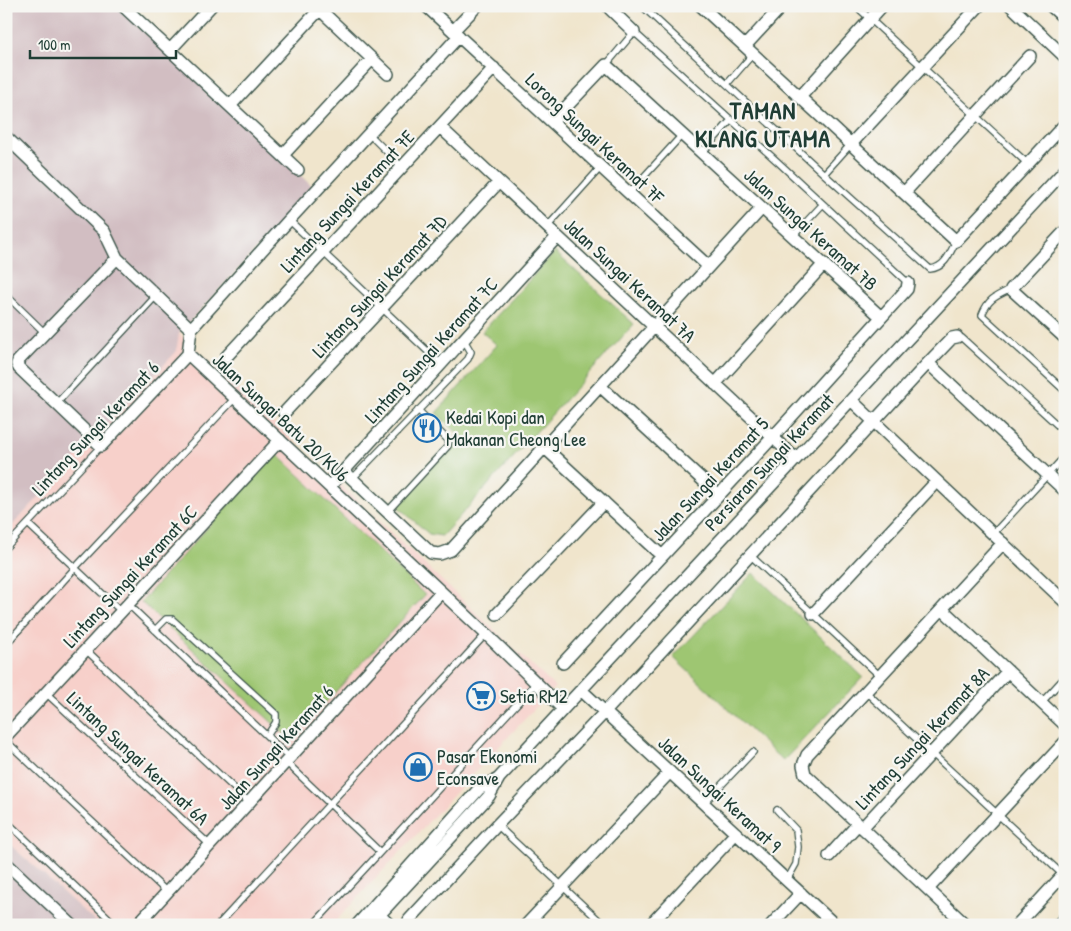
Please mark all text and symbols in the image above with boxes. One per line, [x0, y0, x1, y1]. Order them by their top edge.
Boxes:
scale bar [30, 28, 176, 60]
text: 100 m [38, 34, 71, 55]
street label: Lorong Sungai Keramat 7F [520, 67, 671, 210]
district label: TAMAN KLANG UTAMA [695, 94, 831, 154]
street label: Lintang Sungai Keramat 7E [274, 124, 420, 278]
street label: Jalan Sungai Keramat 7B [738, 162, 884, 296]
street label: Lintang Sungai Keramat 7D [306, 209, 452, 363]
street label: Jalan Sungai Keramat 7A [558, 212, 702, 348]
street label: Lintang Sungai Keramat 7C [358, 271, 504, 429]
street label: Jalan Sungai Batu 20/KU6 [207, 347, 355, 487]
street label: Lintang Sungai Keramat 6 [26, 355, 164, 501]
street label: Persiaran Sungai Keramat [698, 387, 840, 536]
place label: Kedai Kopi dan Makanan Cheong Lee [446, 404, 587, 452]
street label: Jalan Sungai Keramat 5 [646, 411, 774, 547]
restaurant icon: Kedai Kopi dan Makanan Cheong Lee [412, 413, 442, 443]
street label: Lintang Sungai Keramat 6C [57, 499, 203, 653]
street label: Lintang Sungai Keramat 8A [849, 661, 995, 815]
street label: Jalan Sungai Keramat 6 [213, 679, 339, 815]
supermarket icon: Setia RM2 [466, 681, 496, 711]
place label: Setia RM2 [500, 683, 568, 709]
street label: Lintang Sungai Keramat 6A [61, 685, 215, 831]
street label: Jalan Sungai Keramat 9 [653, 730, 787, 858]
place label: Pasar Ekonomi Econsave [437, 743, 537, 791]
shop icon: Pasar Ekonomi Econsave [403, 752, 433, 782]

